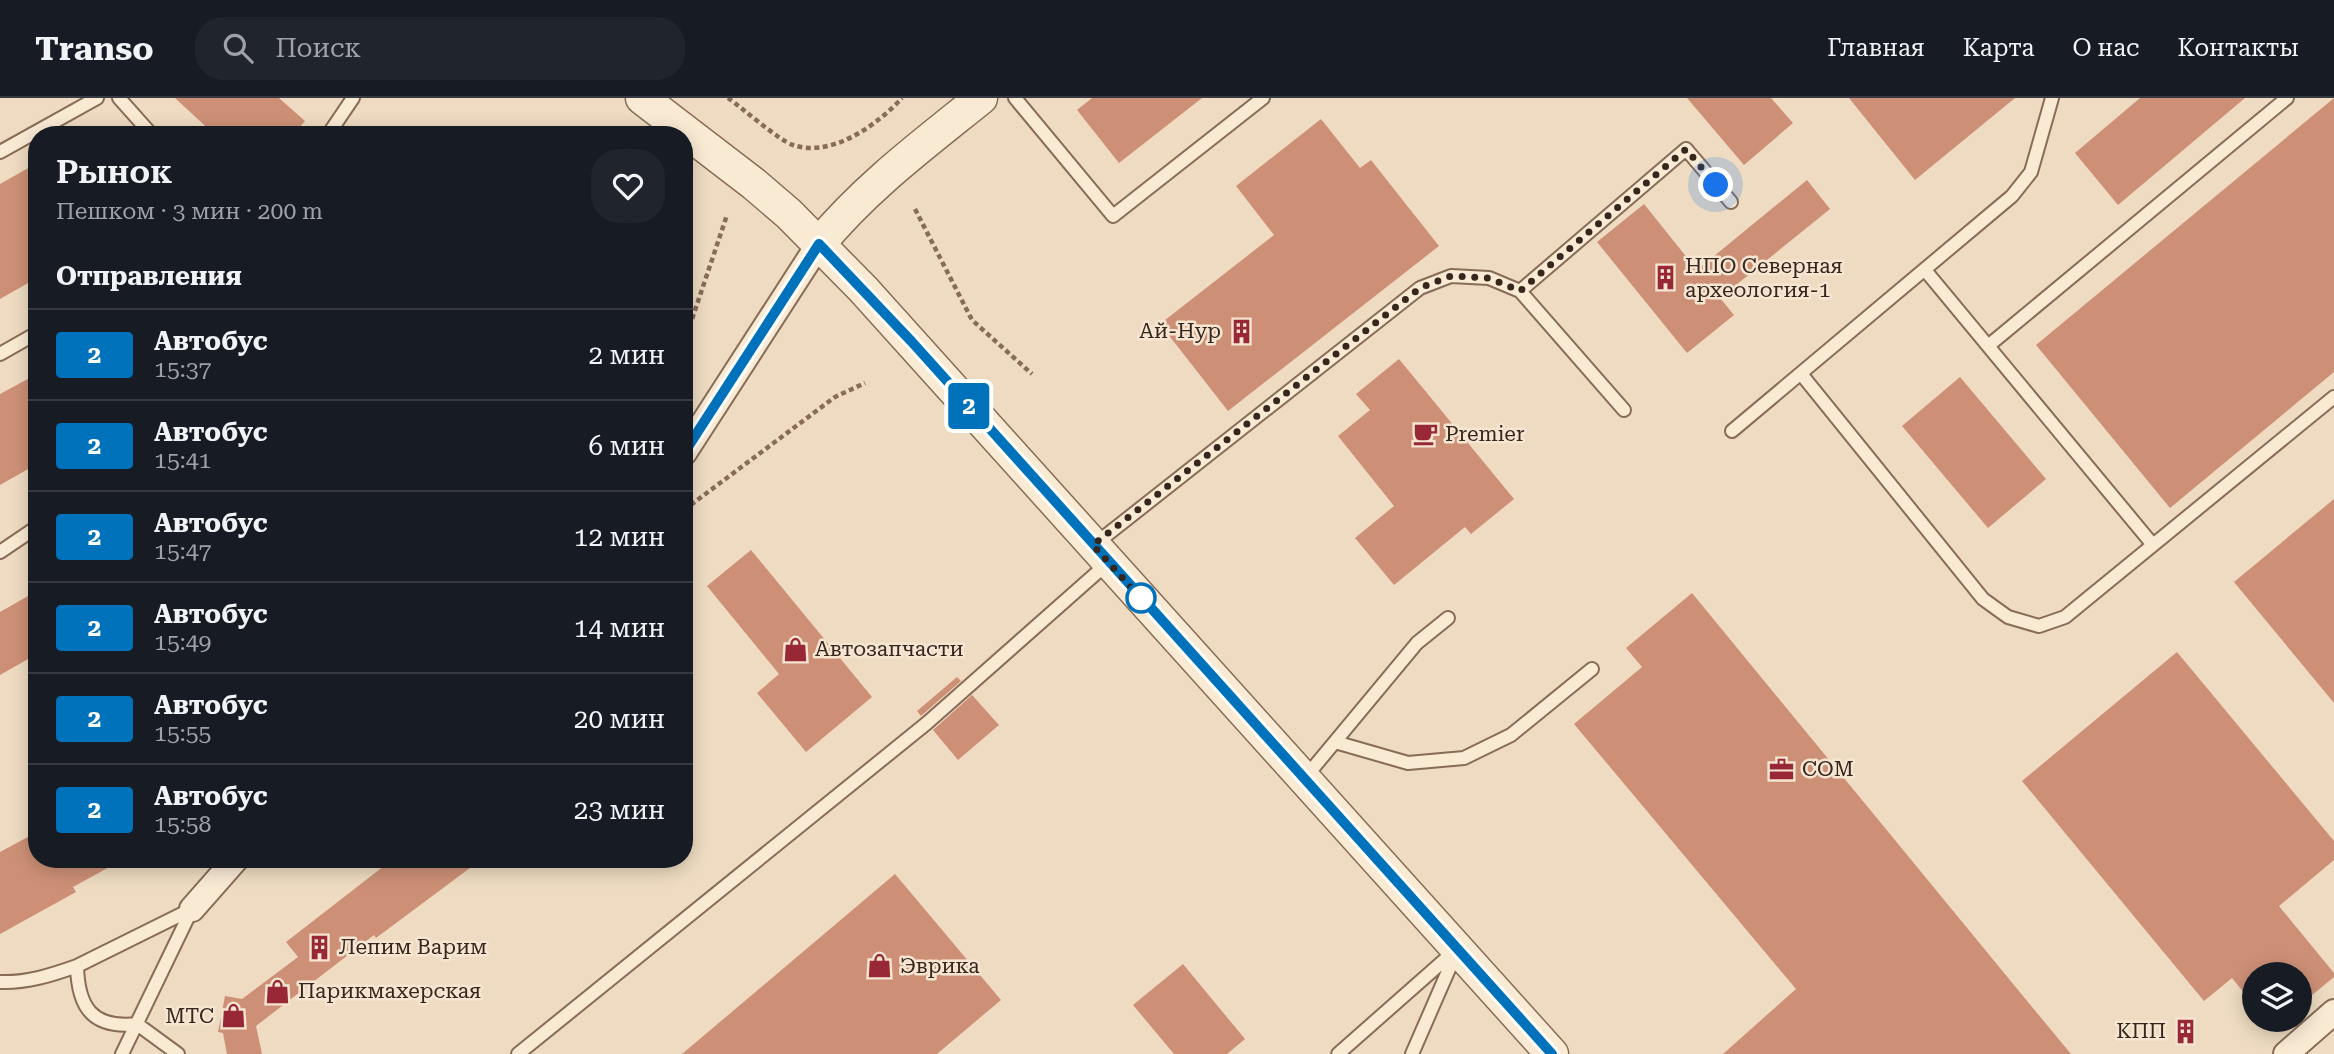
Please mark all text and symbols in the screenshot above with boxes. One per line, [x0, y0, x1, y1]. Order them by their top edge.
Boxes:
search box [195, 17, 685, 80]
text: Transo [35, 29, 153, 68]
icon: search [219, 29, 257, 67]
text: Поиск [275, 33, 361, 63]
text: Главная [1827, 34, 1925, 62]
text: Карта [1963, 34, 2034, 62]
text: О нас [2072, 34, 2139, 62]
text: Контакты [2177, 34, 2299, 62]
button: heart [591, 149, 665, 223]
text: Рынок [56, 152, 172, 191]
your location [1698, 167, 1733, 202]
text: Пешком · 3 мин · 200 m [56, 198, 323, 225]
place label: НПО Северная археология-1 [1685, 254, 1843, 302]
text: Отправления [56, 261, 242, 291]
building icon: НПО Северная археология-1 [1651, 264, 1679, 292]
building icon: Ай-Нур [1227, 317, 1255, 345]
place label: Ай-Нур [1139, 319, 1221, 343]
text: Автобус [154, 326, 268, 356]
text: 2 мин [588, 340, 665, 370]
text: 2 [88, 341, 101, 369]
text: 15:37 [154, 356, 211, 383]
line badge: 2 [946, 383, 992, 429]
text: 2 [962, 392, 976, 420]
text: Автобус [154, 417, 268, 447]
cafe icon: Premier [1411, 420, 1439, 448]
place label: Premier [1445, 422, 1525, 446]
text: 6 мин [588, 431, 665, 461]
text: 2 [88, 432, 101, 460]
text: 15:41 [154, 447, 211, 474]
text: Автобус [154, 508, 268, 538]
text: 12 мин [574, 522, 665, 552]
text: 2 [88, 523, 101, 551]
text: 15:47 [154, 538, 211, 565]
unlabelled marker [1126, 583, 1156, 613]
text: Автобус [154, 599, 268, 629]
text: 14 мин [574, 613, 665, 643]
text: 2 [88, 614, 101, 642]
text: 15:49 [154, 629, 211, 656]
shop icon: Автозапчасти [781, 635, 809, 663]
place label: Автозапчасти [815, 637, 964, 661]
text: Автобус [154, 690, 268, 720]
text: 20 мин [574, 704, 665, 734]
text: 2 [88, 705, 101, 733]
text: 15:55 [154, 720, 211, 747]
office icon: СОМ [1768, 755, 1796, 783]
place label: СОМ [1802, 757, 1854, 781]
text: Автобус [154, 781, 268, 811]
text: 23 мин [574, 795, 665, 825]
text: 2 [88, 796, 101, 824]
text: 15:58 [154, 811, 211, 838]
building icon: Лепим Варим [305, 933, 333, 961]
place label: Лепим Варим [339, 935, 487, 959]
shop icon: Эврика [866, 952, 894, 980]
place label: Эврика [900, 954, 980, 978]
map controls [2242, 962, 2312, 1032]
button: layers [2242, 962, 2312, 1032]
shop icon: Парикмахерская [264, 977, 292, 1005]
place label: Парикмахерская [298, 979, 481, 1003]
shop icon: МТС [220, 1002, 248, 1030]
place label: МТС [165, 1004, 214, 1028]
building icon: КПП [2172, 1017, 2200, 1045]
place label: КПП [2116, 1019, 2166, 1043]

